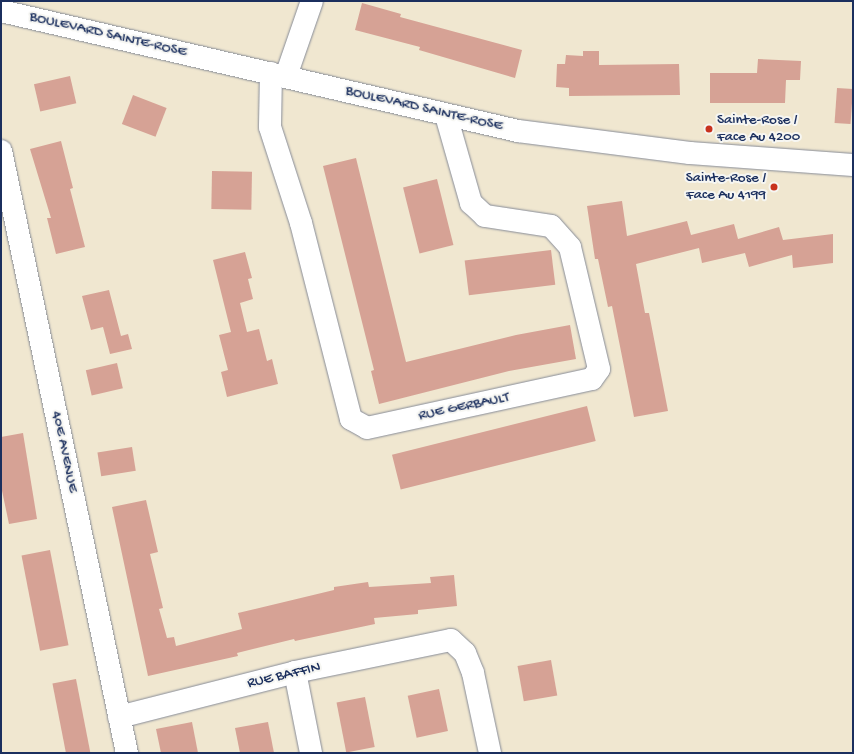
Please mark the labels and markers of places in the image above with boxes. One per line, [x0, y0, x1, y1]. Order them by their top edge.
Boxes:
place label: Sainte-Rose / Face Au 4200 [717, 111, 800, 146]
marker: Sainte-Rose / Face Au 4200 [704, 124, 714, 134]
place label: Sainte-Rose / Face Au 4199 [686, 169, 766, 204]
marker: Sainte-Rose / Face Au 4199 [769, 182, 779, 192]

